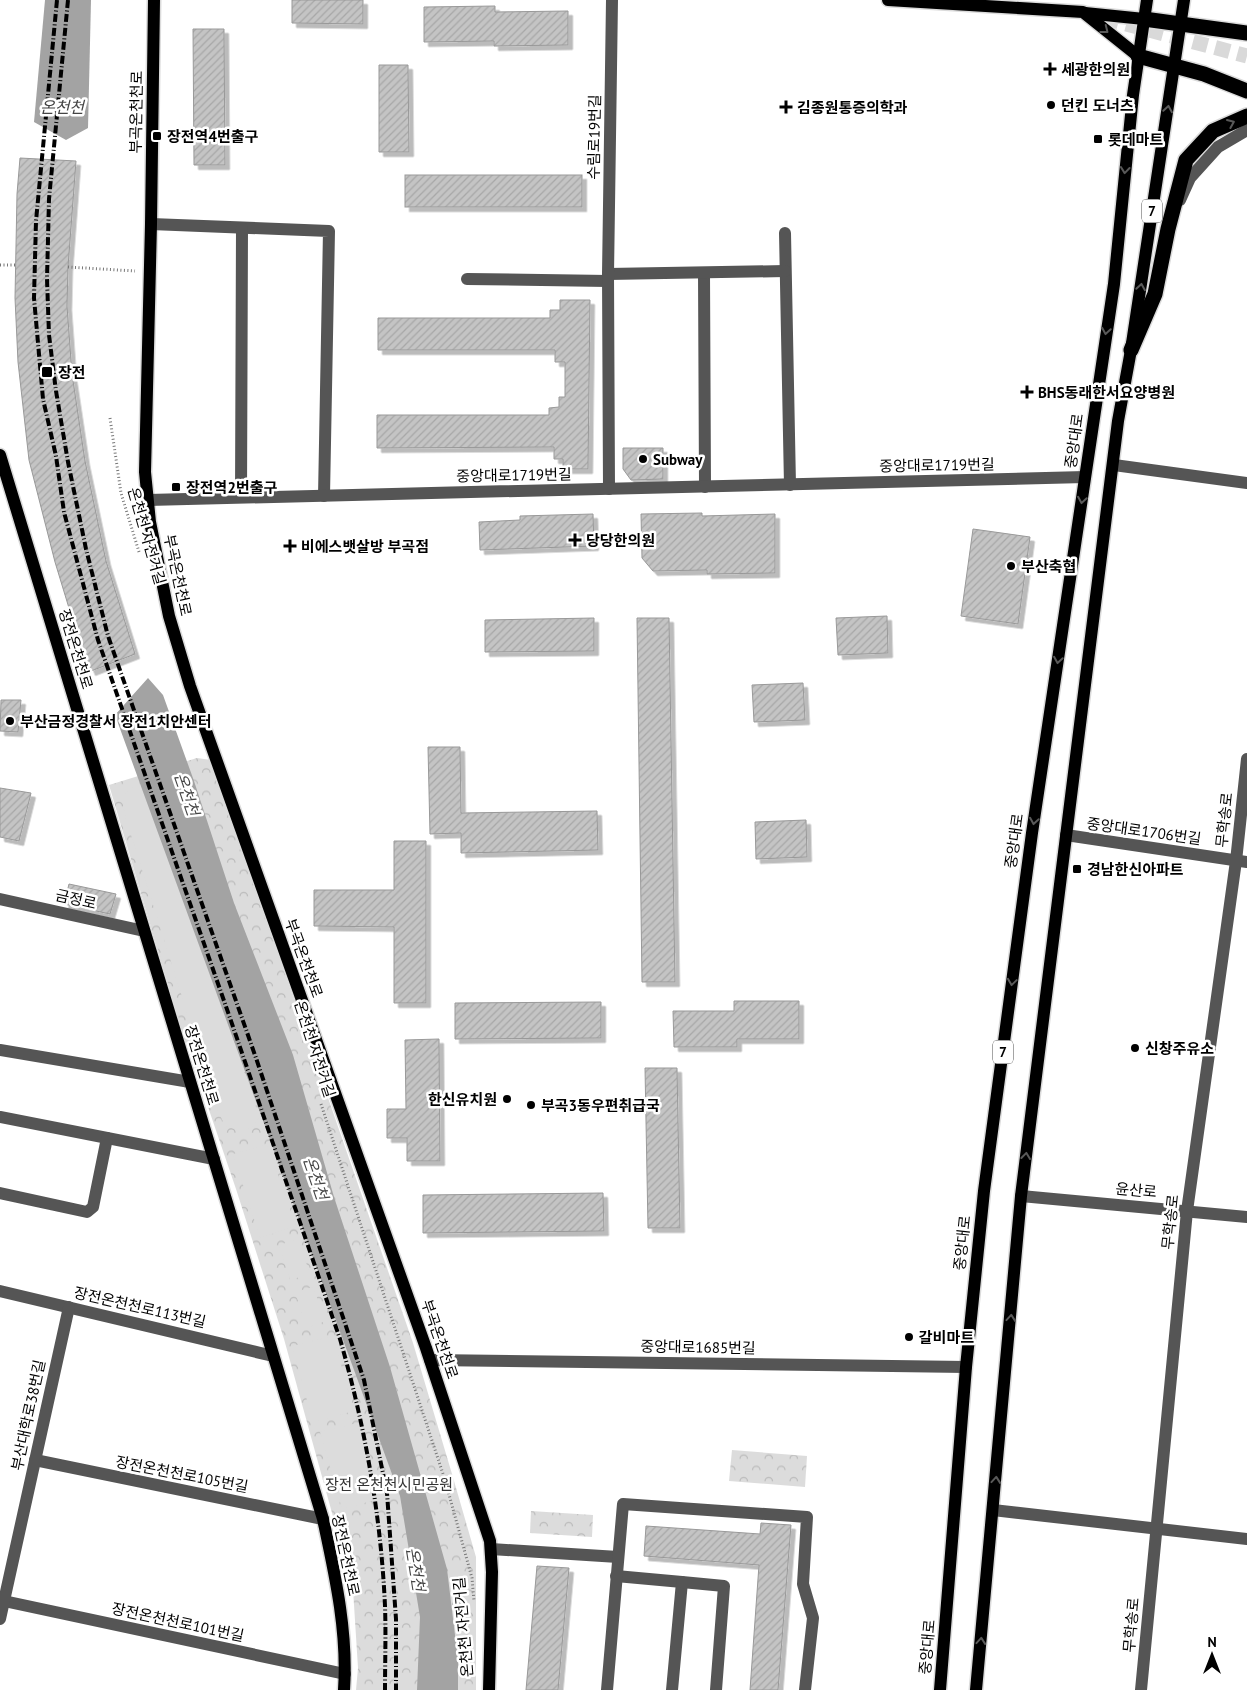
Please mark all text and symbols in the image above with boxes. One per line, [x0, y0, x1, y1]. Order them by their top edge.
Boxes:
one-way arrow [1099, 24, 1108, 32]
place label: 세광한의원 [1061, 60, 1130, 79]
marker: 세광한의원 [1043, 62, 1057, 76]
street label: 부곡온천천로 [126, 70, 146, 154]
street label: 수림로19번길 [584, 94, 604, 180]
place label: 던킨 도너츠 [1061, 96, 1134, 115]
water label: 온천천 [40, 97, 86, 117]
place label: 김종원통증의학과 [797, 98, 908, 117]
marker: 던킨 도너츠 [1045, 99, 1057, 111]
marker: 김종원통증의학과 [779, 100, 793, 114]
one-way arrow [1162, 105, 1173, 113]
one-way arrow [1226, 119, 1235, 129]
place label: 장전역4번출구 [167, 127, 259, 146]
marker: 장전역4번출구 [151, 130, 163, 142]
place label: 롯데마트 [1108, 130, 1163, 149]
marker: 롯데마트 [1092, 133, 1104, 145]
one-way arrow [1120, 166, 1131, 174]
road number: 7 [1142, 200, 1162, 222]
one-way arrow [1135, 283, 1145, 291]
one-way arrow [1101, 328, 1112, 336]
place label: 장전 [58, 363, 86, 382]
marker: 장전 [40, 365, 54, 379]
place label: BHS동래한서요양병원 [1038, 383, 1175, 402]
marker: BHS동래한서요양병원 [1020, 385, 1034, 399]
street label: 중앙대로 [1061, 412, 1087, 470]
place label: Subway [653, 450, 703, 469]
marker: Subway [637, 453, 649, 465]
street label: 중앙대로1719번길 [879, 454, 995, 476]
street label: 중앙대로1719번길 [456, 464, 572, 486]
place label: 장전역2번출구 [186, 478, 278, 497]
marker: 장전역2번출구 [170, 481, 182, 493]
street label: 온천천 자전거길 [124, 485, 170, 587]
one-way arrow [1077, 496, 1088, 504]
place label: 당당한의원 [586, 531, 655, 550]
street label: 부곡온천천로 [160, 533, 196, 617]
marker: 당당한의원 [568, 533, 582, 547]
place label: 비에스뱃살방 부곡점 [301, 537, 429, 556]
marker: 비에스뱃살방 부곡점 [283, 539, 297, 553]
place label: 부산축협 [1021, 557, 1076, 576]
marker: 부산축협 [1005, 560, 1017, 572]
street label: 장전온천천로 [55, 607, 97, 691]
one-way arrow [1053, 656, 1063, 665]
place label: 부산금정경찰서 장전1치안센터 [20, 712, 212, 731]
marker: 부산금정경찰서 장전1치안센터 [4, 715, 16, 727]
water label: 온천천 [170, 770, 204, 820]
street label: 무학송로 [1212, 792, 1236, 848]
street label: 중앙대로 [1001, 812, 1027, 870]
street label: 중앙대로1706번길 [1085, 814, 1203, 848]
one-way arrow [1029, 817, 1039, 825]
place label: 경남한신아파트 [1087, 860, 1184, 879]
marker: 경남한신아파트 [1071, 863, 1083, 875]
street label: 금정로 [54, 885, 98, 913]
street label: 부곡온천천로 [281, 916, 327, 1000]
one-way arrow [1007, 978, 1018, 986]
street label: 온천천 자전거길 [290, 998, 340, 1100]
street label: 장전온천천로 [181, 1023, 223, 1107]
place label: 신창주유소 [1145, 1039, 1214, 1058]
road number: 7 [993, 1040, 1013, 1064]
marker: 신창주유소 [1129, 1042, 1141, 1054]
place label: 한신유치원 [428, 1090, 497, 1109]
marker: 한신유치원 [501, 1093, 513, 1105]
place label: 부곡3동우편취급국 [541, 1096, 660, 1115]
marker: 부곡3동우편취급국 [525, 1099, 537, 1111]
one-way arrow [1020, 1152, 1031, 1160]
water label: 온천천 [299, 1154, 333, 1204]
street label: 윤산로 [1115, 1179, 1157, 1201]
street label: 무학송로 [1158, 1194, 1182, 1250]
street label: 중앙대로 [950, 1215, 974, 1271]
street label: 장전온천천로113번길 [72, 1283, 208, 1331]
street label: 부곡온천천로 [418, 1297, 462, 1381]
one-way arrow [1005, 1314, 1016, 1322]
place label: 갈비마트 [919, 1328, 974, 1347]
marker: 갈비마트 [903, 1331, 915, 1343]
street label: 중앙대로1685번길 [640, 1336, 756, 1358]
street label: 부산대학로38번길 [7, 1358, 49, 1472]
street label: 장전온천천로105번길 [114, 1452, 250, 1496]
park label: 장전 온천천시민공원 [325, 1475, 453, 1494]
one-way arrow [990, 1475, 1001, 1483]
street label: 장전온천천로 [328, 1513, 364, 1597]
water label: 온천천 [403, 1546, 430, 1595]
street label: 온천천 자전거길 [449, 1576, 477, 1678]
street label: 무학송로 [1119, 1597, 1143, 1653]
street label: 장전온천천로101번길 [110, 1599, 246, 1645]
street label: 중앙대로 [915, 1619, 939, 1675]
north arrow [1187, 1630, 1237, 1680]
text: N [1207, 1633, 1217, 1651]
one-way arrow [975, 1637, 986, 1645]

